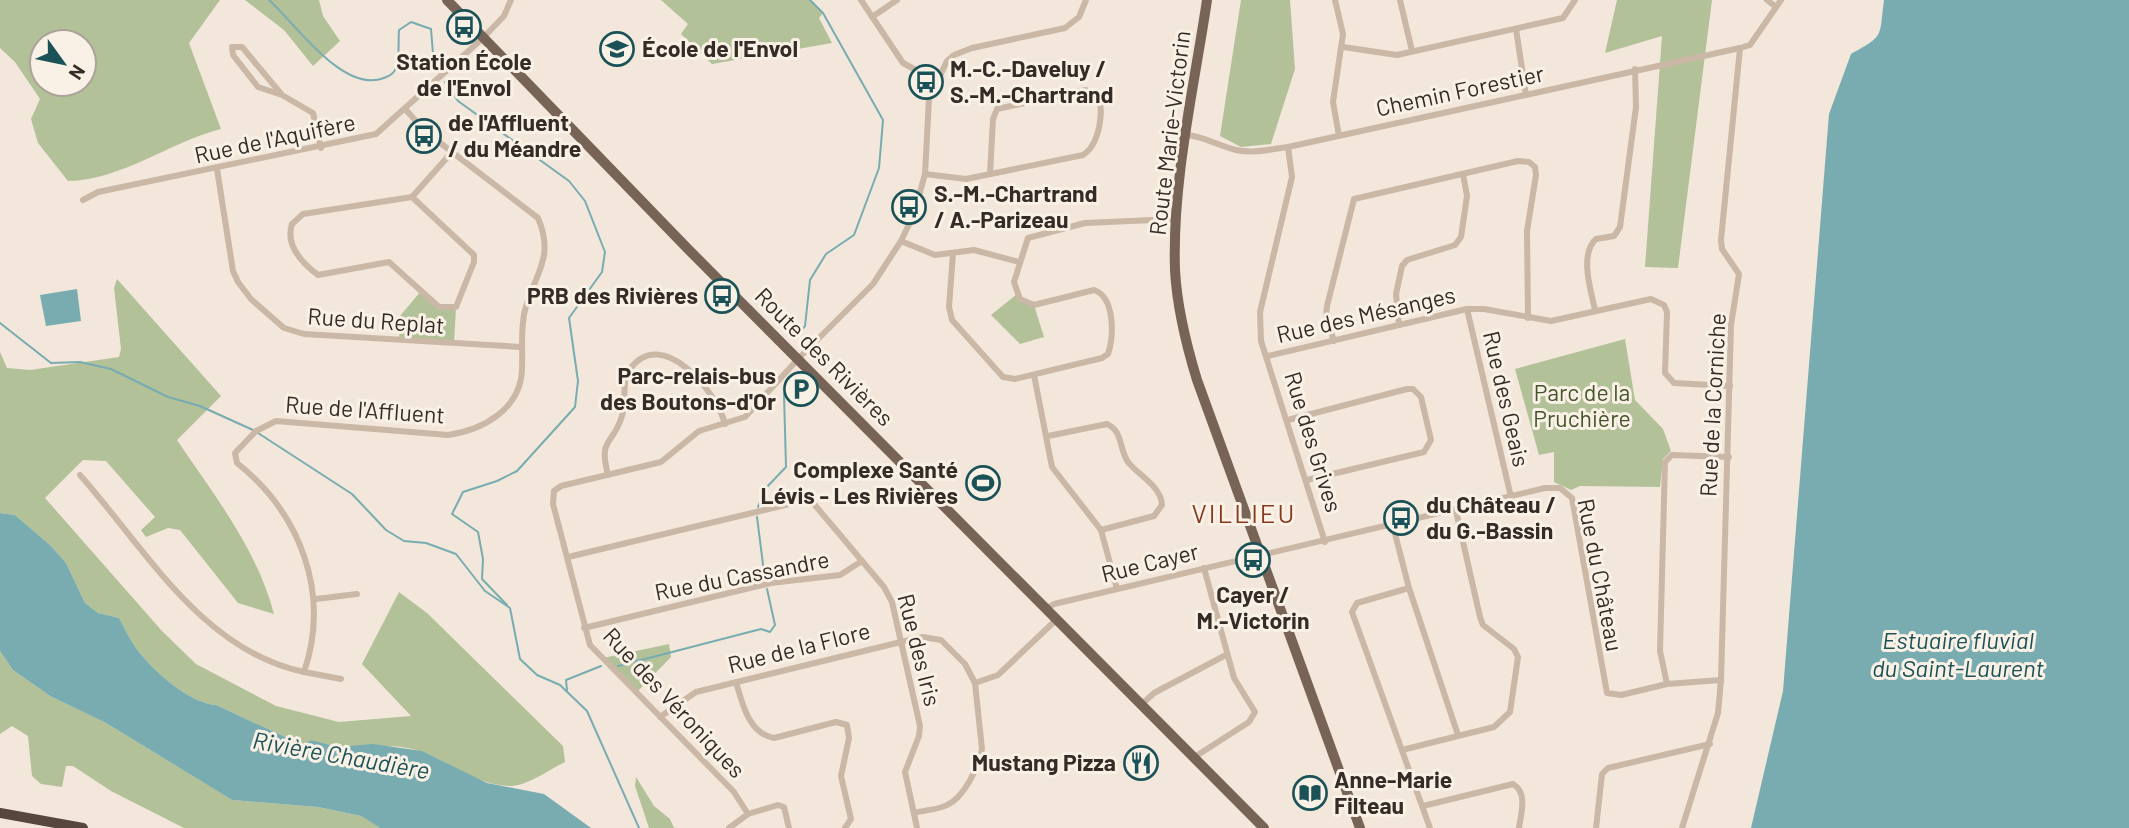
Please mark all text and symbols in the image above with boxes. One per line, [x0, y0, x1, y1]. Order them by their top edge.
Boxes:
bus stop icon: Station École de l'Envol [445, 8, 483, 46]
north arrow [28, 28, 98, 98]
street label: Route Marie-Victorin [1143, 29, 1195, 237]
school or university icon: École de l'Envol [598, 30, 636, 68]
place label: École de l'Envol [642, 34, 798, 62]
place label: Station École de l'Envol [396, 47, 532, 101]
place label: M.-C.-Daveluy / S.-M.-Chartrand [950, 54, 1114, 108]
street label: Chemin Forestier [1373, 58, 1547, 122]
text: N [65, 61, 91, 84]
bus stop icon: M.-C.-Daveluy / S.-M.-Chartrand [907, 63, 945, 101]
street label: Rue de l'Aquifère [192, 107, 358, 169]
place label: de l'Affluent / du Méandre [448, 108, 581, 162]
bus stop icon: de l'Affluent / du Méandre [405, 117, 443, 155]
place label: S.-M.-Chartrand / A.-Parizeau [934, 179, 1098, 233]
bus stop icon: S.-M.-Chartrand / A.-Parizeau [890, 188, 928, 226]
bus stop icon: PRB des Rivières [703, 277, 741, 315]
street label: Rue des Mésanges [1274, 280, 1458, 348]
place label: PRB des Rivières [527, 281, 698, 309]
street label: Route des Rivières [750, 281, 900, 431]
street label: Rue du Replat [307, 301, 445, 339]
street label: Rue de la Corniche [1693, 312, 1731, 497]
street label: Rue des Geais [1478, 328, 1536, 469]
place label: Parc-relais-bus des Boutons-d'Or [600, 361, 776, 415]
street label: Rue des Grives [1279, 368, 1349, 515]
parking icon: Parc-relais-bus des Boutons-d'Or [782, 370, 820, 408]
park label: Parc de la Pruchière [1533, 378, 1631, 432]
street label: Rue de l'Affluent [284, 389, 446, 429]
place label: Complexe Santé Lévis - Les Rivières [761, 455, 958, 509]
sports icon: Complexe Santé Lévis - Les Rivières [964, 464, 1002, 502]
place label: du Château / du G.-Bassin [1426, 490, 1556, 544]
street label: Rue du Château [1572, 496, 1630, 654]
district label: VILLIEU [1192, 497, 1296, 528]
bus stop icon: du Château / du G.-Bassin [1382, 499, 1420, 537]
street label: Rue Cayer [1098, 536, 1202, 588]
bus stop icon: Cayer / M.-Victorin [1234, 541, 1272, 579]
street label: Rue du Cassandre [652, 544, 831, 606]
place label: Cayer / M.-Victorin [1196, 580, 1310, 634]
street label: Rue des Iris [893, 591, 947, 709]
street label: Rue de la Flore [725, 616, 873, 678]
street label: Rue des Véroniques [598, 621, 752, 783]
water label: Estuaire fluvial du Saint-Laurent [1872, 625, 2045, 682]
water label: Rivière Chaudière [251, 725, 432, 784]
restaurant icon: Mustang Pizza [1122, 744, 1160, 782]
place label: Mustang Pizza [972, 748, 1116, 776]
place label: Anne-Marie Filteau [1334, 765, 1452, 819]
library icon: Anne-Marie Filteau [1291, 774, 1329, 812]

